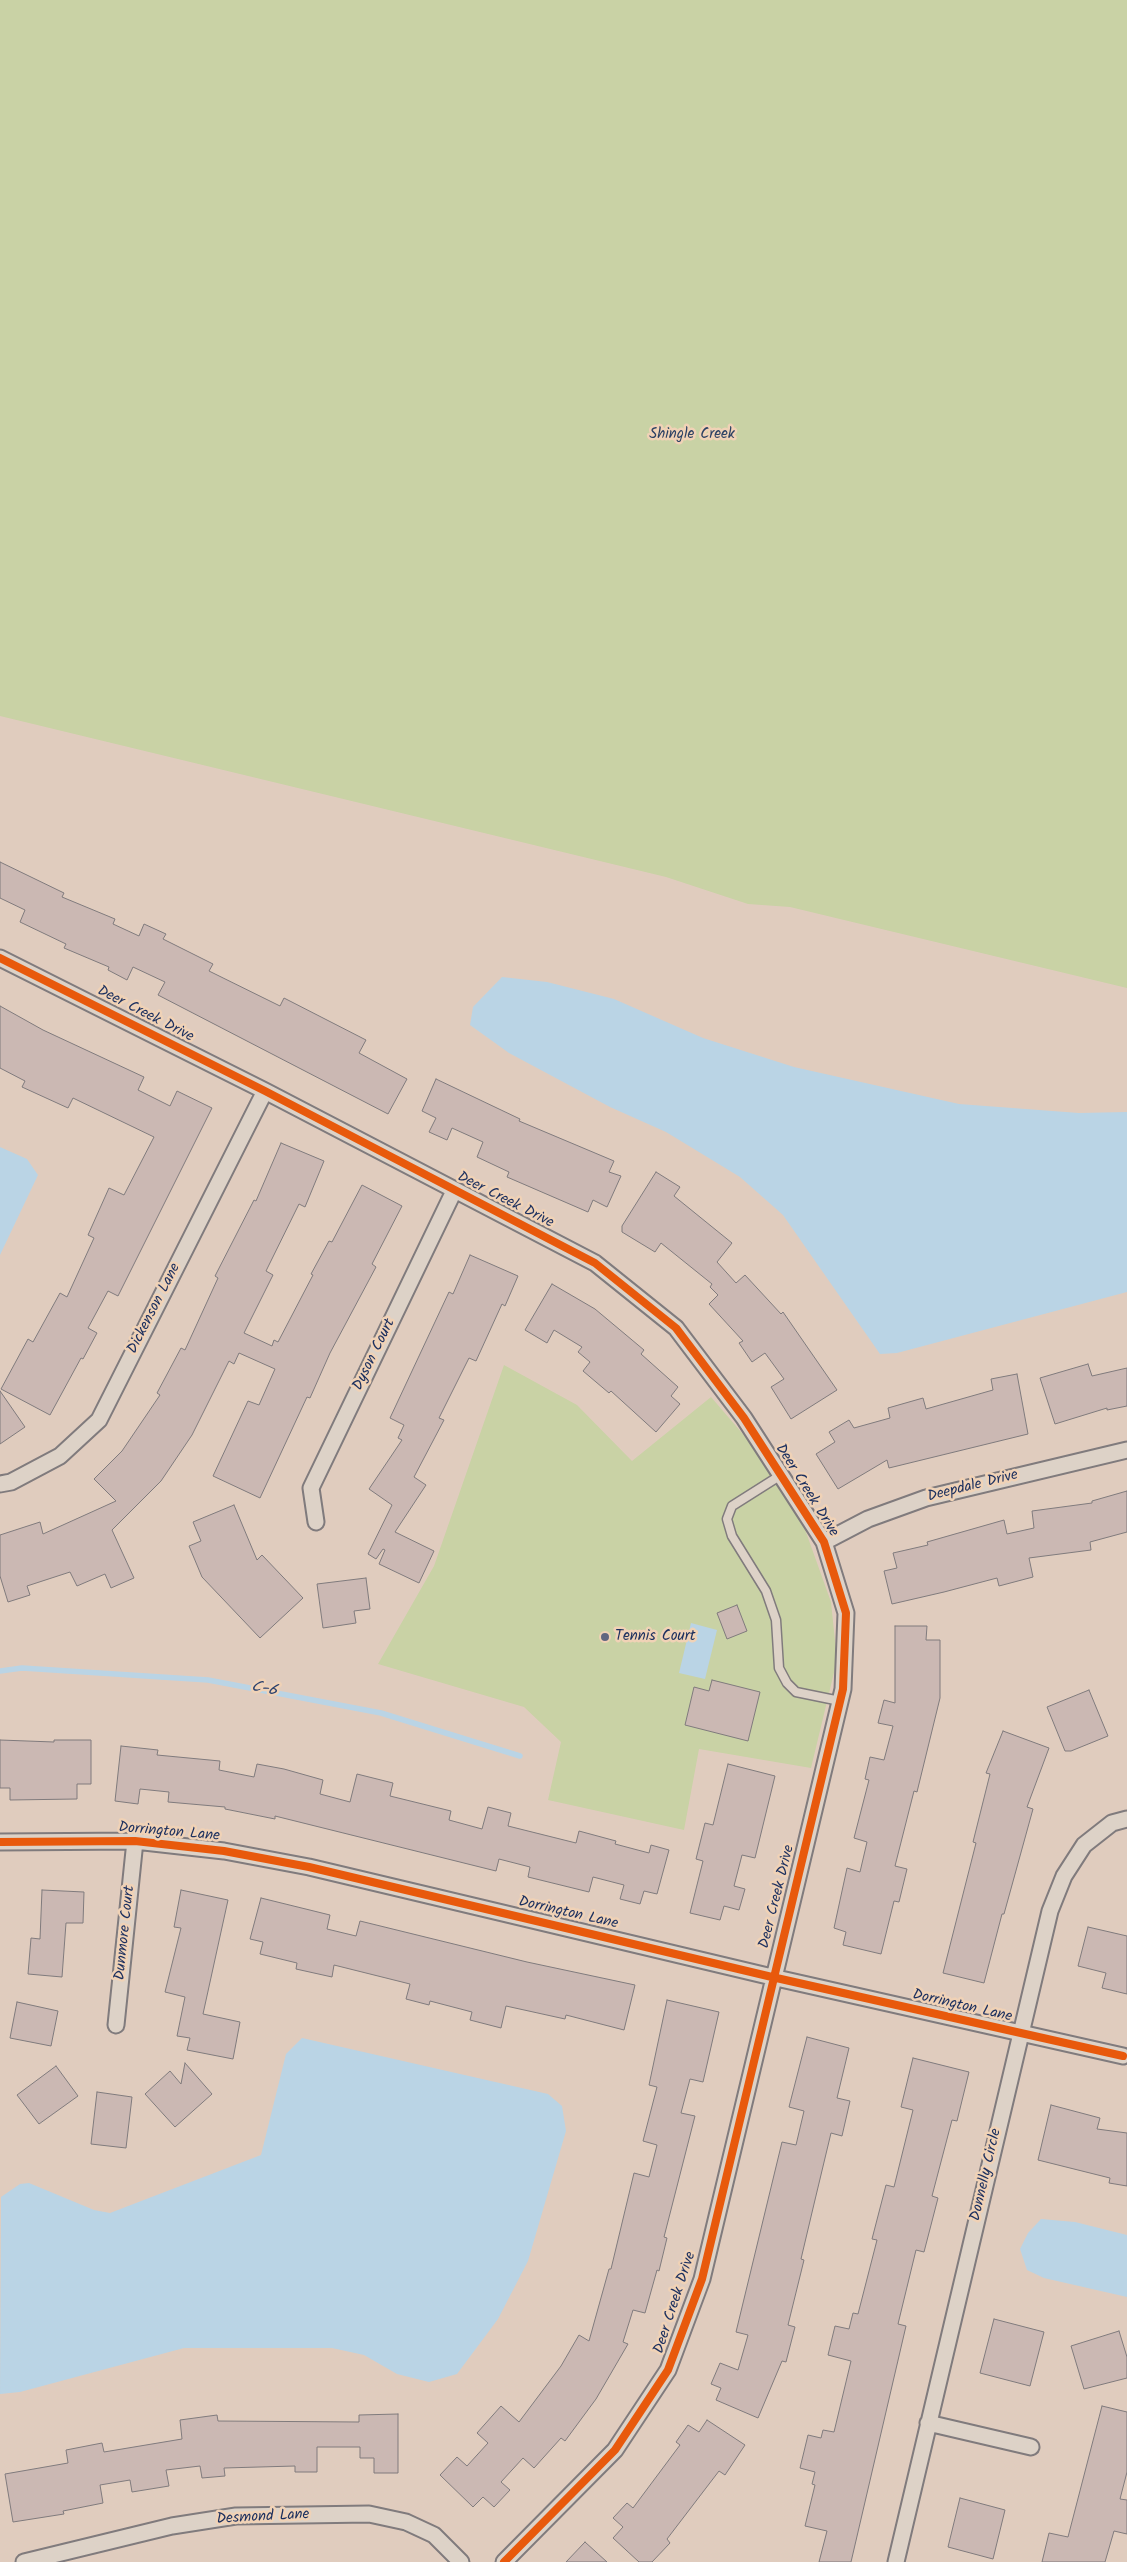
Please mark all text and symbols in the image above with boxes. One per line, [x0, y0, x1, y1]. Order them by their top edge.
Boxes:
park label: Shingle Creek [649, 426, 735, 444]
street label: Deer Creek Drive [94, 983, 196, 1047]
street label: Deer Creek Drive [454, 1169, 556, 1233]
street label: Dickenson Lane [125, 1261, 185, 1357]
street label: Dyson Court [350, 1316, 400, 1394]
street label: Deer Creek Drive [770, 1441, 842, 1541]
street label: Deepdale Drive [926, 1467, 1020, 1507]
place label: Tennis Court [615, 1628, 696, 1646]
marker: Tennis Court [599, 1631, 611, 1643]
water label: C-6 [249, 1678, 279, 1702]
street label: Dorrington Lane [118, 1820, 220, 1846]
street label: Deer Creek Drive [756, 1843, 800, 1951]
street label: Dunmore Court [112, 1885, 140, 1981]
street label: Dorrington Lane [516, 1894, 620, 1934]
street label: Dorrington Lane [910, 1987, 1014, 2027]
street label: Donnelly Circle [968, 2127, 1006, 2223]
street label: Deer Creek Drive [651, 2250, 701, 2356]
street label: Desmond Lane [216, 2507, 310, 2529]

